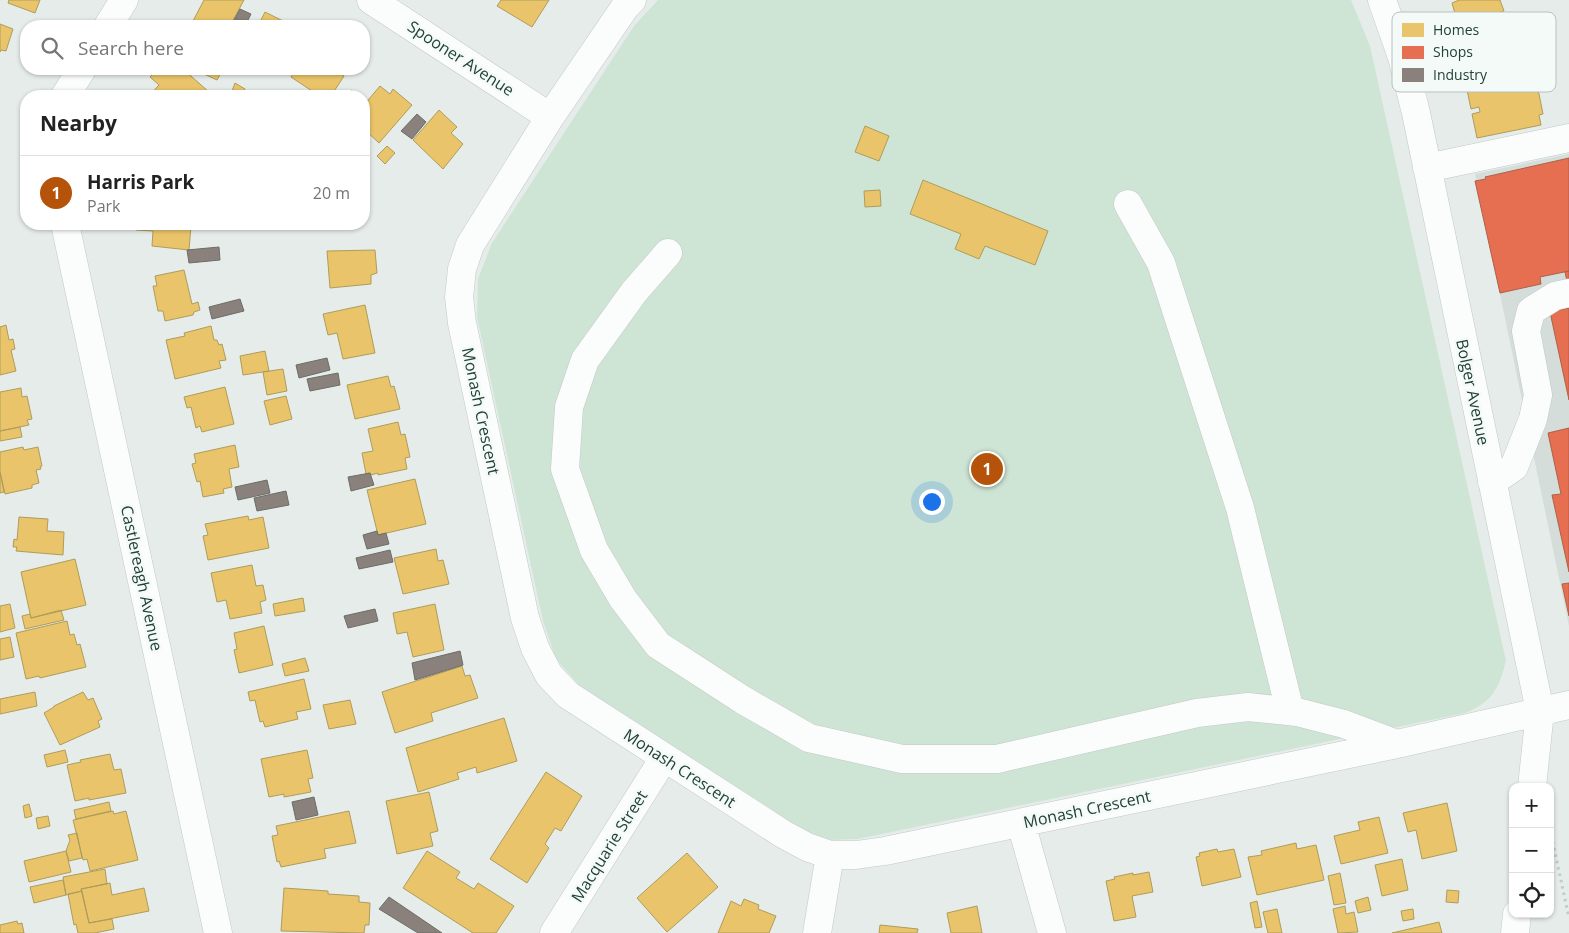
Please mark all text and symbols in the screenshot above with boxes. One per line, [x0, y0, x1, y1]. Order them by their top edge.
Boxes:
legend [1392, 12, 1556, 92]
street label: Spooner Avenue [403, 15, 519, 101]
search box [20, 20, 370, 75]
text: Homes [1433, 20, 1480, 39]
icon: search [38, 34, 66, 62]
text: Search here [78, 35, 184, 61]
text: Shops [1433, 42, 1473, 61]
text: Industry [1433, 65, 1488, 84]
text: Nearby [40, 109, 117, 137]
text: Harris Park [87, 169, 194, 195]
text: 1 [51, 182, 61, 204]
text: 20 m [313, 182, 350, 204]
text: Park [87, 195, 120, 217]
street label: Bolger Avenue [1451, 337, 1495, 447]
street label: Monash Crescent [457, 345, 505, 477]
pin: 1 [971, 450, 1003, 488]
your location [919, 489, 945, 515]
street label: Castlereagh Avenue [116, 503, 168, 653]
street label: Monash Crescent [620, 723, 741, 813]
map controls [1509, 783, 1554, 918]
button: + [1509, 783, 1554, 828]
street label: Monash Crescent [1021, 785, 1153, 833]
street label: Macquarie Street [566, 786, 652, 906]
button: − [1509, 828, 1554, 873]
button: locate [1509, 873, 1554, 918]

